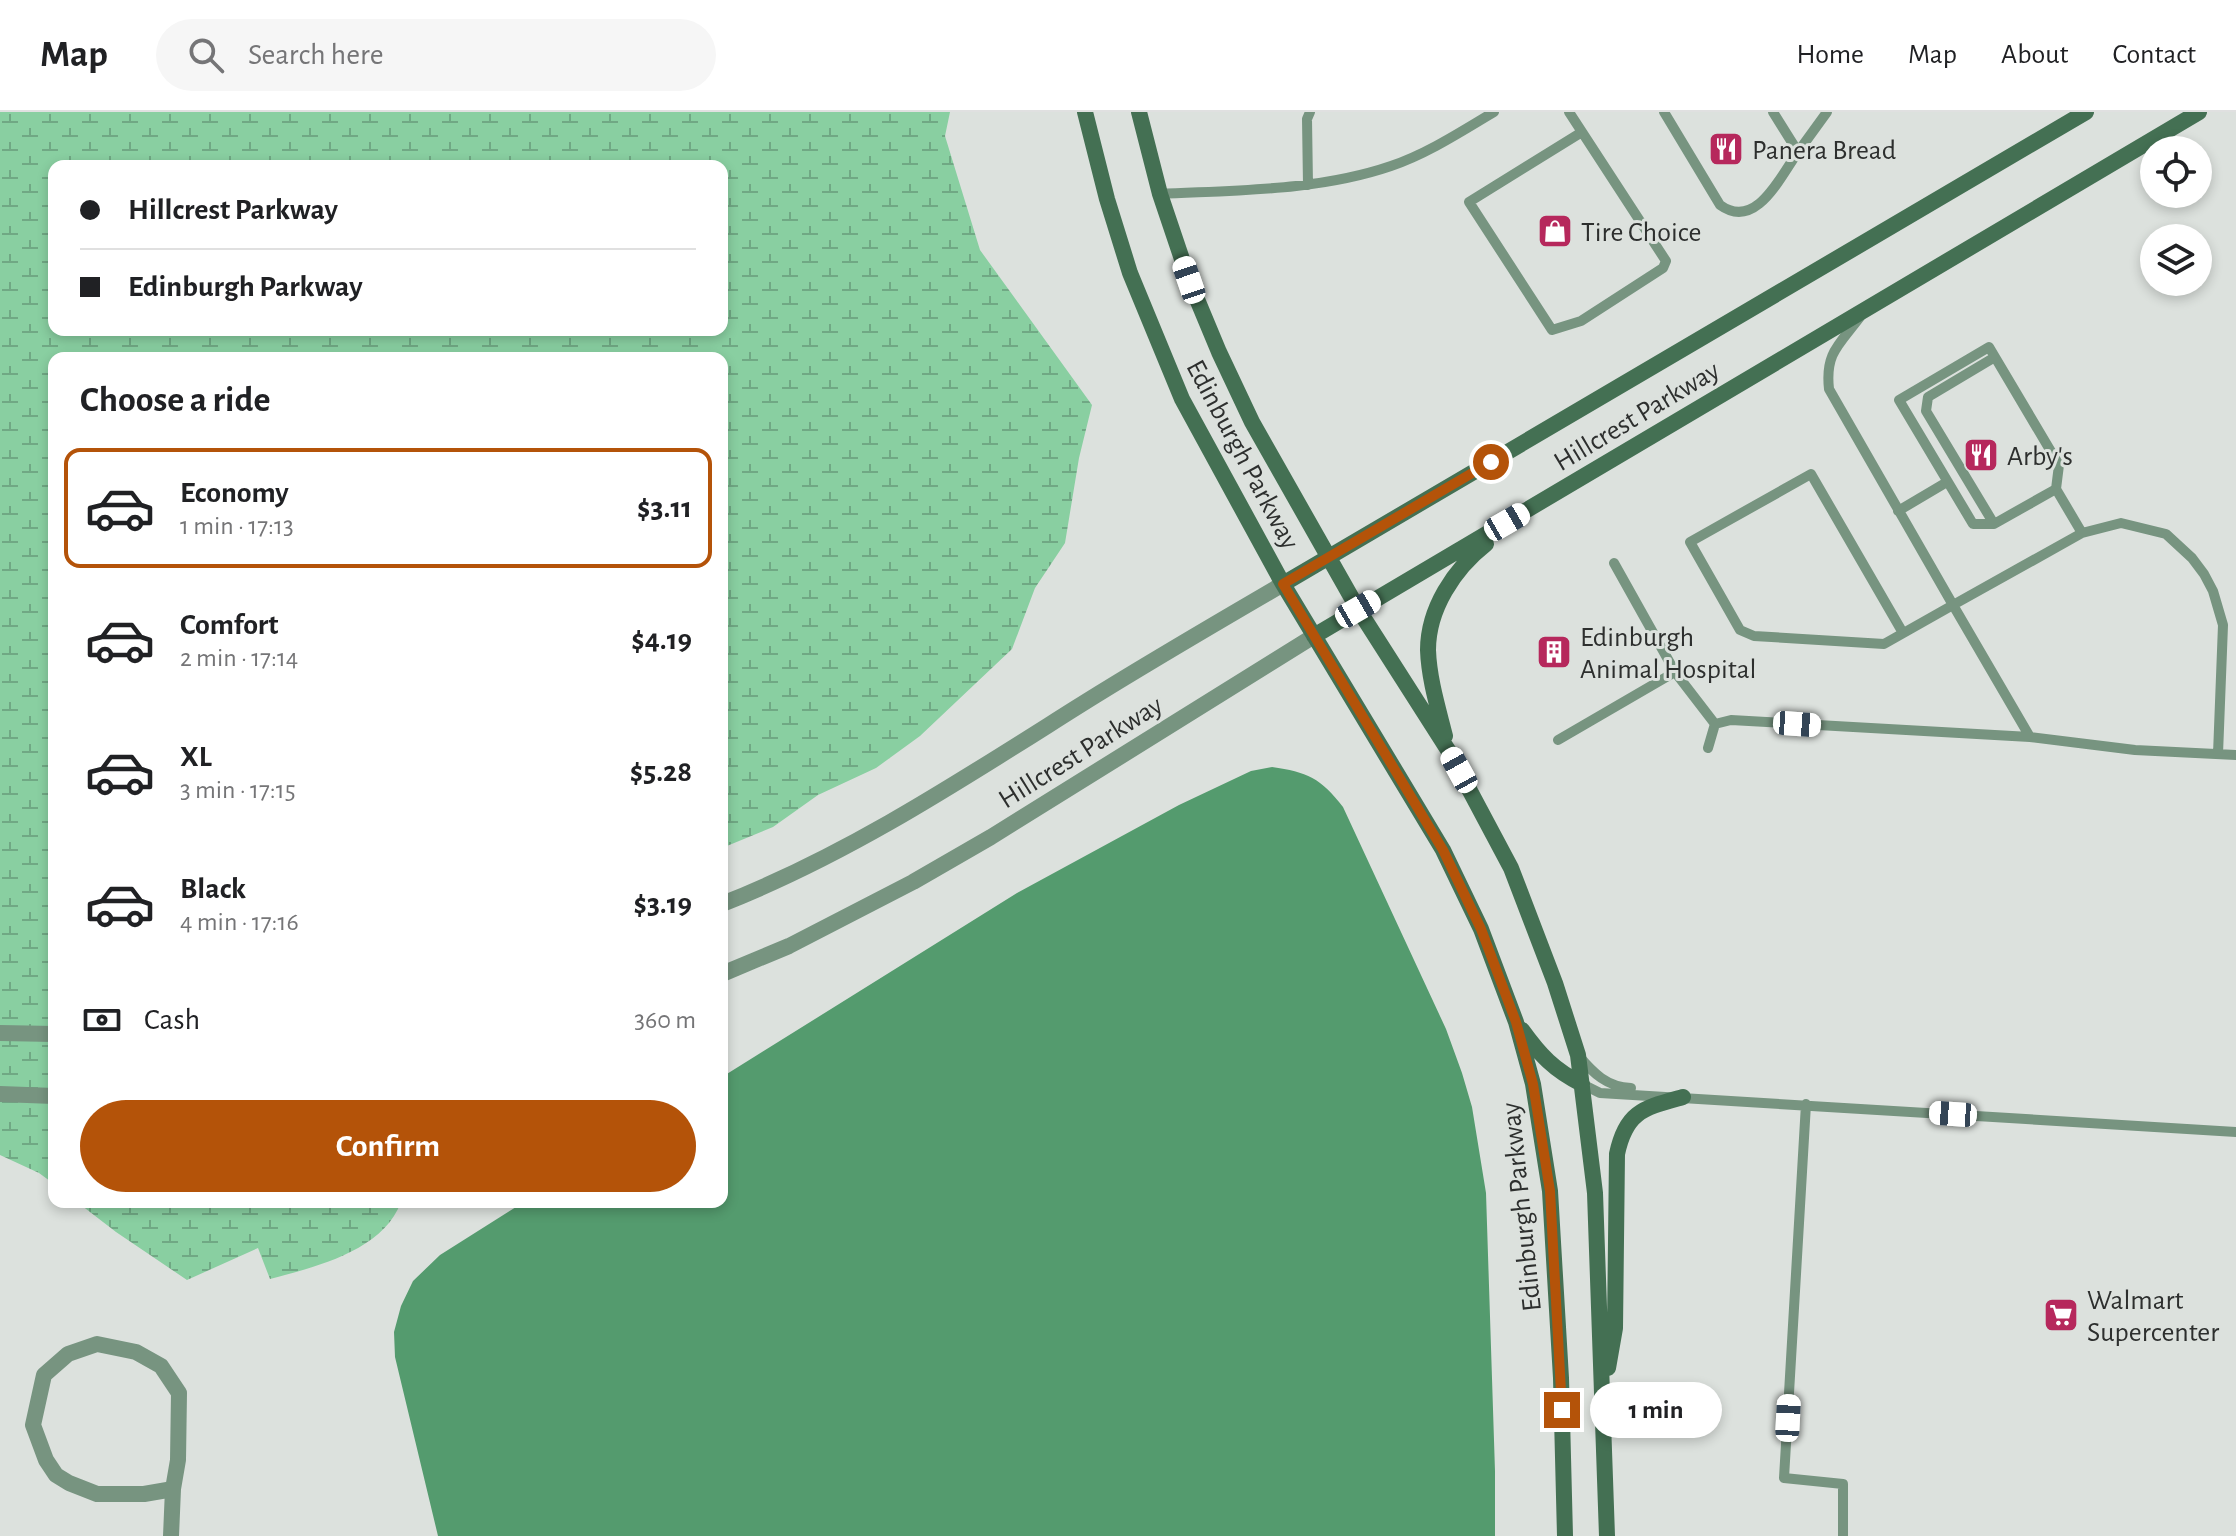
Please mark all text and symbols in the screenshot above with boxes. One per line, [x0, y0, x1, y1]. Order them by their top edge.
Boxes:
search box [156, 19, 716, 91]
icon: search [184, 33, 228, 77]
text: Map [40, 36, 108, 74]
text: Search here [248, 40, 384, 70]
text: Home [1797, 41, 1864, 69]
text: Map [1908, 41, 1957, 69]
text: About [2001, 41, 2069, 69]
text: Contact [2113, 41, 2196, 69]
restaurant icon: Panera Bread [1707, 130, 1745, 168]
map controls [2140, 136, 2212, 296]
button: locate [2140, 136, 2212, 208]
place label: Panera Bread [1752, 137, 1896, 165]
text: Hillcrest Parkway [128, 195, 338, 225]
shop icon: Tire Choice [1536, 212, 1574, 250]
place label: Tire Choice [1581, 219, 1701, 247]
button: layers [2140, 224, 2212, 296]
car [1170, 253, 1208, 307]
text: Edinburgh Parkway [128, 272, 363, 302]
street label: Edinburgh Parkway [1181, 356, 1304, 554]
street label: Hillcrest Parkway [1550, 356, 1725, 477]
text: Choose a ride [80, 382, 270, 418]
restaurant icon: Arby's [1962, 436, 2000, 474]
place label: Arby's [2007, 443, 2073, 471]
route start [1473, 444, 1509, 480]
icon: car [84, 472, 156, 544]
text: Economy [180, 478, 289, 508]
text: $3.11 [637, 493, 692, 523]
car [1480, 500, 1534, 544]
text: 1 min · 17:13 [180, 513, 294, 539]
car [1331, 587, 1385, 631]
icon: car [84, 604, 156, 676]
text: Comfort [180, 610, 279, 640]
place label: Edinburgh Animal Hospital [1580, 624, 1757, 684]
text: $4.19 [631, 625, 692, 655]
building icon: Edinburgh Animal Hospital [1535, 633, 1573, 671]
text: 2 min · 17:14 [180, 645, 298, 671]
street label: Hillcrest Parkway [994, 691, 1168, 814]
car [1772, 710, 1822, 738]
icon: car [84, 736, 156, 808]
text: XL [180, 742, 212, 772]
car [1437, 743, 1481, 797]
text: $5.28 [630, 757, 692, 787]
text: 3 min · 17:15 [180, 777, 296, 803]
icon: car [84, 868, 156, 940]
text: Black [180, 874, 246, 904]
text: $3.19 [633, 889, 692, 919]
text: 4 min · 17:16 [180, 909, 299, 935]
icon: cash [80, 998, 124, 1042]
text: Cash [144, 1005, 200, 1035]
text: 360 m [634, 1007, 696, 1033]
button: Confirm [80, 1100, 696, 1192]
car [1928, 1100, 1978, 1128]
street label: Edinburgh Parkway [1497, 1101, 1547, 1313]
place label: Walmart Supercenter [2087, 1287, 2219, 1347]
supermarket icon: Walmart Supercenter [2042, 1296, 2080, 1334]
callout: 1 min [1590, 1382, 1722, 1438]
route end [1544, 1392, 1580, 1428]
car [1775, 1393, 1801, 1443]
text: 1 min [1629, 1397, 1683, 1423]

